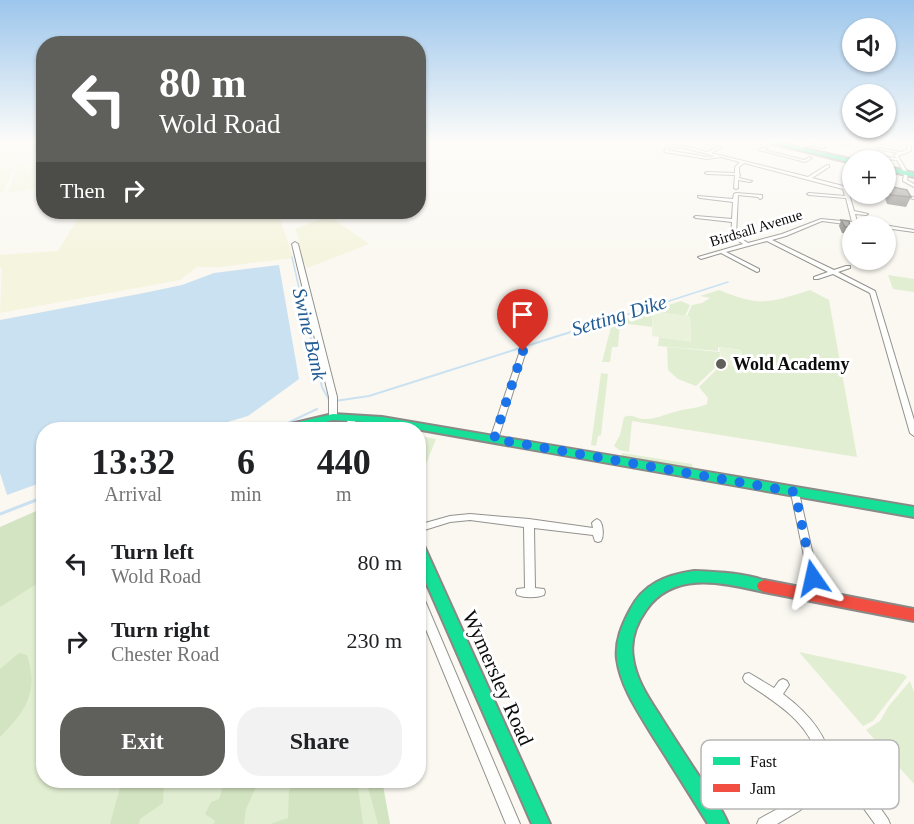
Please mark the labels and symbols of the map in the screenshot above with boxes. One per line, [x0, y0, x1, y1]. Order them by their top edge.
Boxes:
street label: Birdsall Avenue [708, 206, 805, 250]
water label: Swine Bank [289, 286, 332, 383]
pin [497, 289, 548, 351]
water label: Setting Dike [569, 290, 670, 341]
place label: Wold Academy [733, 354, 850, 374]
marker: Wold Academy [714, 357, 728, 371]
position arrow [781, 546, 845, 610]
street label: Wymersley Road [458, 607, 539, 750]
legend [701, 740, 899, 809]
text: Fast [750, 753, 777, 770]
text: Jam [750, 780, 776, 797]

